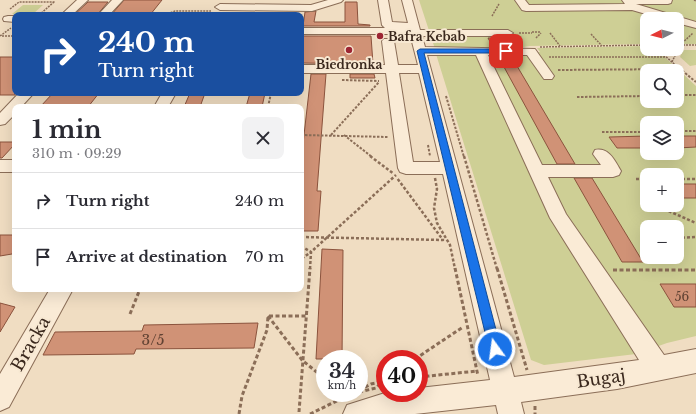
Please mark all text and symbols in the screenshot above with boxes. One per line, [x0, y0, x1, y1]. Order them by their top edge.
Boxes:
north arrow [640, 12, 684, 56]
map controls [640, 12, 684, 264]
text: 240 m [98, 25, 194, 60]
icon: right [32, 28, 84, 80]
place label: Bafra Kebab [388, 29, 466, 44]
marker: Bafra Kebab [375, 31, 385, 41]
pin [489, 34, 523, 68]
icon: arrive [495, 40, 517, 62]
marker: Biedronka [344, 45, 354, 55]
place label: Biedronka [316, 57, 382, 72]
text: Turn right [98, 60, 194, 82]
button: search [640, 64, 684, 108]
text: 1 min [32, 115, 102, 144]
button: layers [640, 116, 684, 160]
button: close [242, 117, 284, 159]
text: 310 m · 09:29 [32, 145, 122, 162]
button: + [640, 168, 684, 212]
icon: right [32, 190, 54, 212]
text: Turn right [66, 191, 149, 210]
text: 240 m [235, 191, 284, 210]
button: − [640, 220, 684, 264]
icon: arrive [32, 246, 54, 268]
text: Arrive at destination [66, 247, 227, 266]
text: 70 m [245, 247, 284, 266]
house number: 56 [675, 289, 690, 304]
street label: Bracka [7, 312, 55, 375]
position arrow [474, 328, 516, 370]
house number: 3/5 [142, 331, 164, 349]
speed limit sign: 40 [376, 350, 428, 402]
text: 34 [329, 359, 355, 383]
street label: Bugaj [575, 365, 627, 393]
text: km/h [328, 379, 356, 392]

